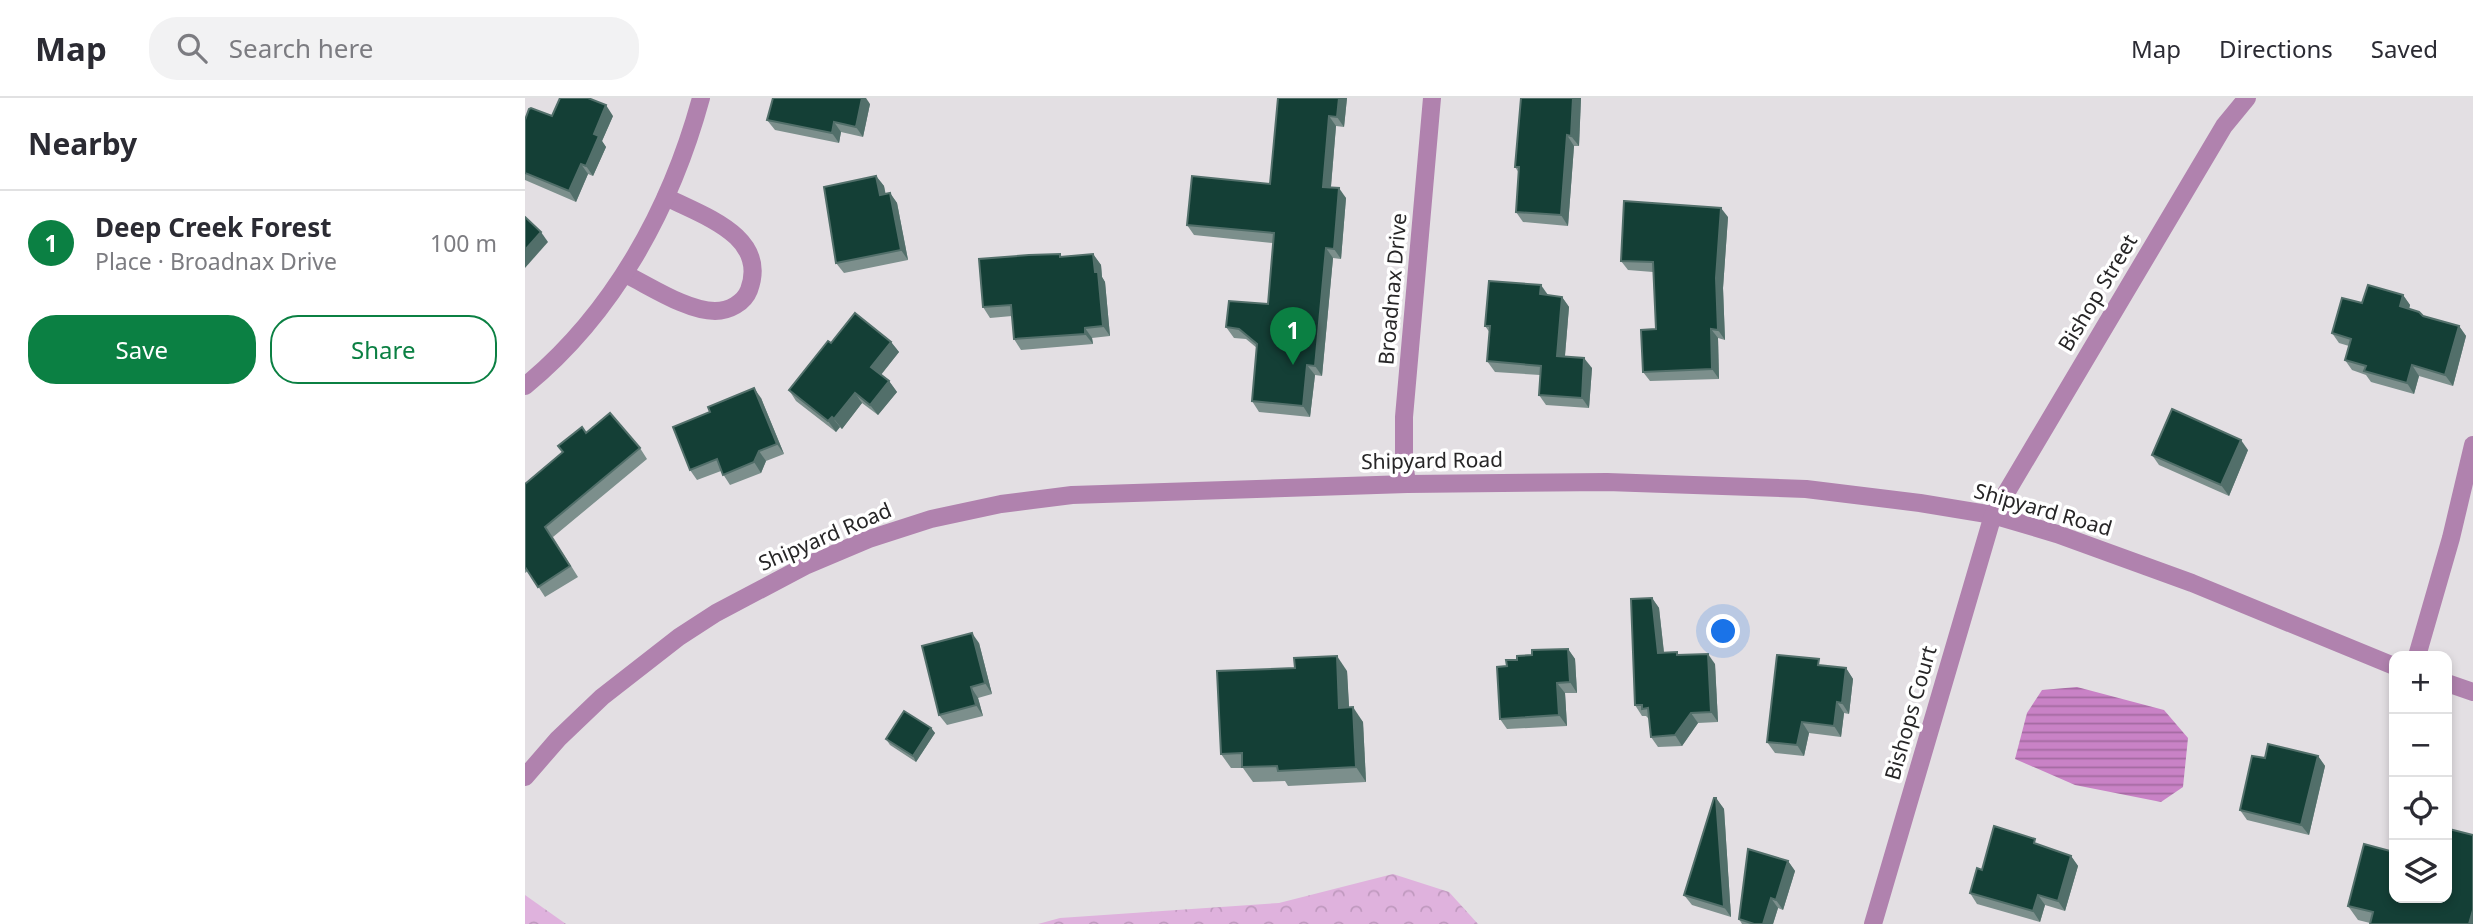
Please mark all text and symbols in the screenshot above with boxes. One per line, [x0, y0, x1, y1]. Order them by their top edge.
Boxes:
search box [149, 17, 639, 80]
text: Map [35, 26, 107, 71]
icon: search [173, 29, 211, 67]
text: Search here [229, 30, 373, 66]
text: Map [2131, 32, 2181, 65]
text: Directions [2219, 32, 2333, 65]
text: Saved [2371, 32, 2438, 65]
text: Nearby [28, 123, 137, 164]
text: Deep Creek Forest [95, 209, 331, 245]
street label: Broadnax Drive [1371, 212, 1413, 366]
text: 1 [44, 227, 58, 259]
text: 100 m [430, 227, 497, 259]
street label: Bishop Street [2051, 228, 2143, 356]
text: Place · Broadnax Drive [95, 245, 337, 277]
pin: 1 [1270, 307, 1316, 365]
button: Save [28, 315, 256, 384]
button: Share [270, 315, 497, 384]
street label: Shipyard Road [1361, 445, 1503, 475]
street label: Shipyard Road [1971, 476, 2115, 542]
street label: Shipyard Road [754, 495, 895, 577]
your location [1706, 614, 1740, 648]
street label: Bishops Court [1877, 642, 1943, 783]
map controls [2389, 651, 2452, 903]
button: + [2389, 651, 2452, 714]
button: − [2389, 714, 2452, 777]
button: locate [2389, 777, 2452, 840]
button: layers [2389, 840, 2452, 903]

